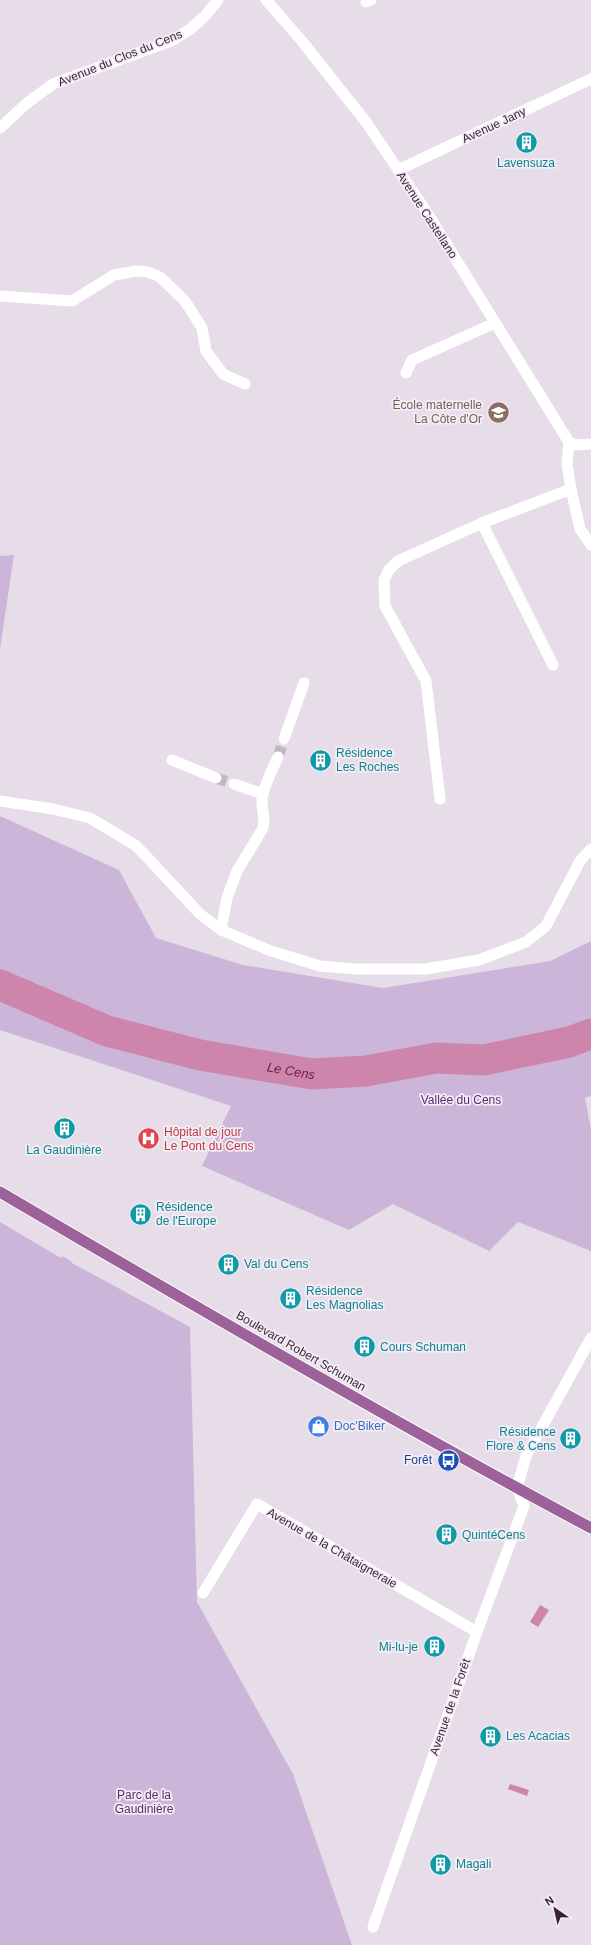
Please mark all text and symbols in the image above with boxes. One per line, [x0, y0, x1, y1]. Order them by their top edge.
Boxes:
street label: Avenue du Clos du Cens [56, 27, 184, 89]
street label: Avenue Jany [460, 104, 528, 146]
building icon: Lavensuza [513, 129, 539, 155]
place label: Lavensuza [497, 156, 555, 170]
street label: Avenue Castellano [394, 169, 460, 261]
place label: École maternelle La Côte d'Or [393, 397, 482, 426]
school or university icon: École maternelle La Côte d'Or [485, 399, 511, 425]
place label: Résidence Les Roches [336, 746, 399, 774]
building icon: Résidence Les Roches [308, 747, 334, 773]
water label: Le Cens [266, 1059, 317, 1082]
park label: Vallée du Cens [421, 1093, 501, 1107]
building icon: La Gaudinière [51, 1116, 77, 1142]
place label: Hôpital de jour Le Pont du Cens [164, 1125, 253, 1153]
hospital icon: Hôpital de jour Le Pont du Cens [135, 1126, 161, 1152]
place label: La Gaudinière [26, 1143, 102, 1157]
place label: Résidence de l'Europe [156, 1200, 217, 1228]
building icon: Résidence de l'Europe [127, 1201, 153, 1227]
building icon: Val du Cens [215, 1251, 241, 1277]
place label: Val du Cens [244, 1257, 308, 1271]
place label: Résidence Les Magnolias [306, 1284, 383, 1312]
building icon: Résidence Les Magnolias [277, 1285, 303, 1311]
street label: Boulevard Robert Schuman [234, 1308, 368, 1394]
building icon: Cours Schuman [352, 1334, 378, 1360]
place label: Cours Schuman [380, 1340, 466, 1354]
shop icon: Doc'Biker [305, 1413, 331, 1439]
place label: Doc'Biker [334, 1419, 385, 1433]
place label: Résidence Flore & Cens [486, 1425, 556, 1453]
building icon: Résidence Flore & Cens [558, 1426, 584, 1452]
bus stop icon: Forêt [435, 1447, 461, 1473]
place label: Forêt [404, 1453, 433, 1467]
street label: Avenue de la Châtaigneraie [264, 1505, 400, 1591]
building icon: QuintéCens [434, 1522, 460, 1548]
place label: QuintéCens [462, 1528, 525, 1542]
building icon: Mi-lu-je [421, 1634, 447, 1660]
place label: Mi-lu-je [379, 1640, 418, 1654]
street label: Avenue de la Forêt [427, 1656, 473, 1757]
building icon: Les Acacias [477, 1723, 503, 1749]
place label: Les Acacias [506, 1729, 570, 1743]
park label: Parc de la Gaudinière [115, 1788, 174, 1816]
building icon: Magali [427, 1851, 453, 1877]
place label: Magali [456, 1857, 491, 1871]
north arrow [535, 1889, 575, 1929]
text: N [543, 1893, 556, 1908]

